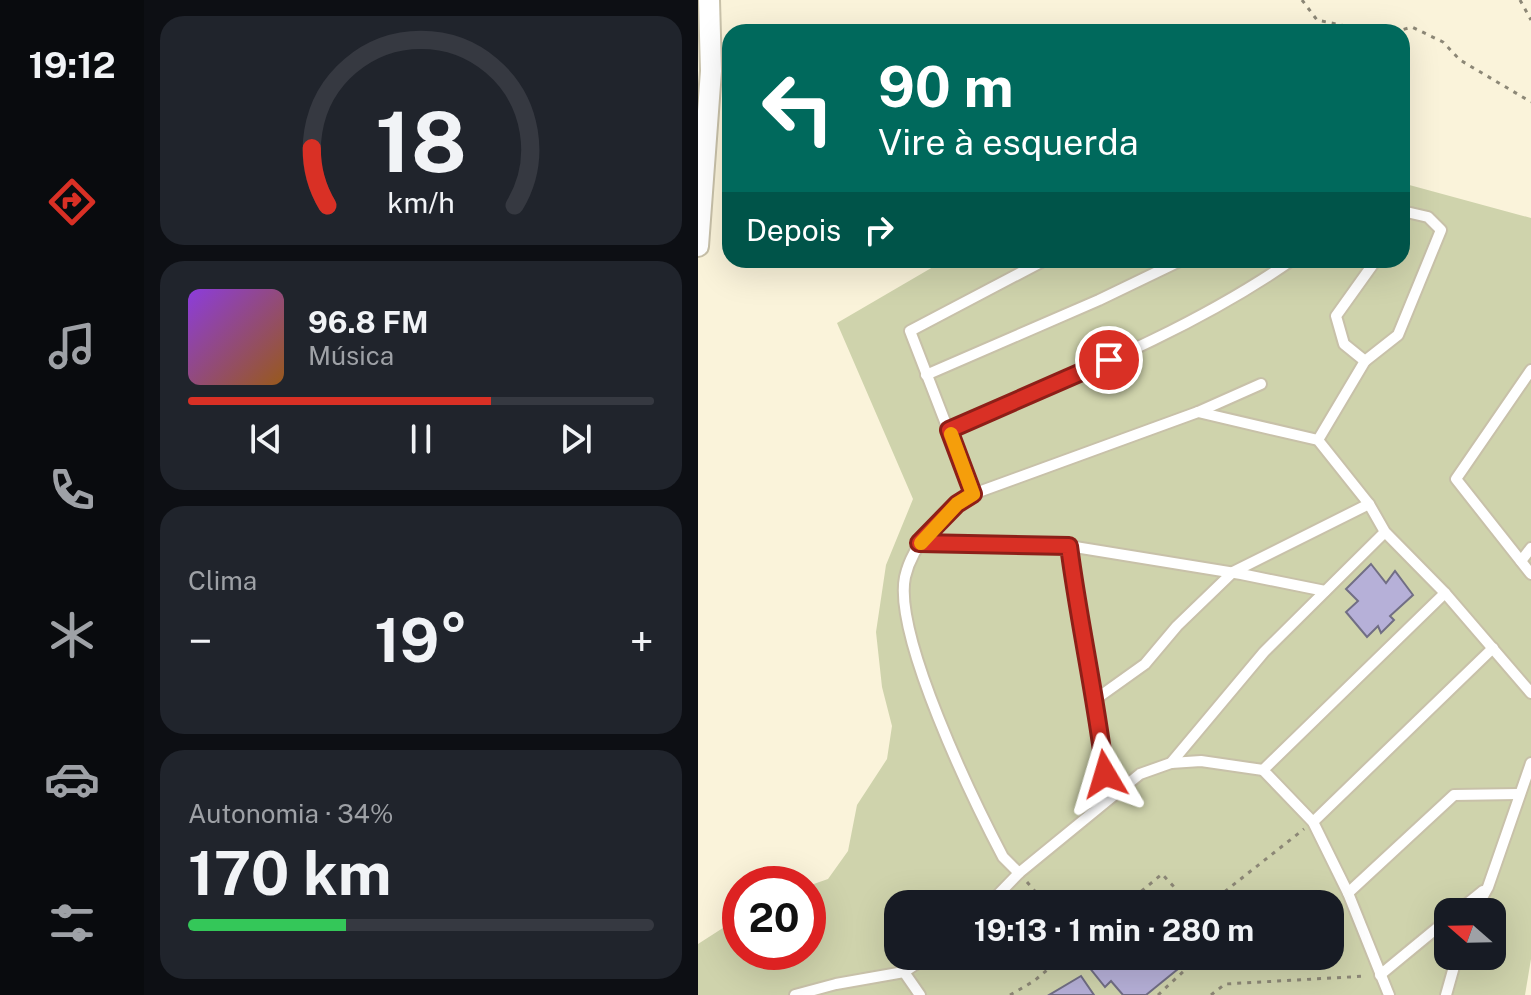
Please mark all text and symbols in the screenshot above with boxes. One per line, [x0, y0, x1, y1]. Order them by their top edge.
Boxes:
text: 19:12 [28, 44, 116, 86]
text: 90 m [878, 54, 1014, 120]
icon: left [746, 56, 850, 160]
text: 18 [375, 93, 467, 191]
text: Vire à esquerda [878, 121, 1139, 163]
icon: directions [44, 174, 100, 230]
text: km/h [387, 187, 455, 220]
icon: right [857, 208, 901, 252]
text: Depois [746, 212, 841, 248]
text: 96.8 FM [308, 304, 428, 340]
icon: music [44, 318, 100, 374]
pin [1075, 326, 1143, 394]
icon: arrive [1087, 338, 1131, 382]
text: Música [308, 340, 394, 371]
icon: previous [244, 417, 288, 461]
icon: pause [399, 417, 443, 461]
icon: next [554, 417, 598, 461]
icon: phone [44, 462, 100, 518]
text: Clima [188, 565, 257, 596]
text: 19° [374, 605, 468, 676]
icon: climate [44, 607, 100, 663]
text: − [188, 615, 212, 667]
text: + [630, 615, 654, 667]
position arrow [1063, 732, 1147, 816]
icon: car [44, 751, 100, 807]
text: Autonomia · 34% [188, 798, 393, 829]
text: 170 km [188, 838, 391, 909]
speed limit sign: 20 [722, 866, 826, 970]
icon: filters [44, 895, 100, 951]
north arrow [1434, 898, 1506, 970]
map controls [1434, 898, 1506, 970]
text: 19:13 · 1 min · 280 m [974, 912, 1254, 948]

